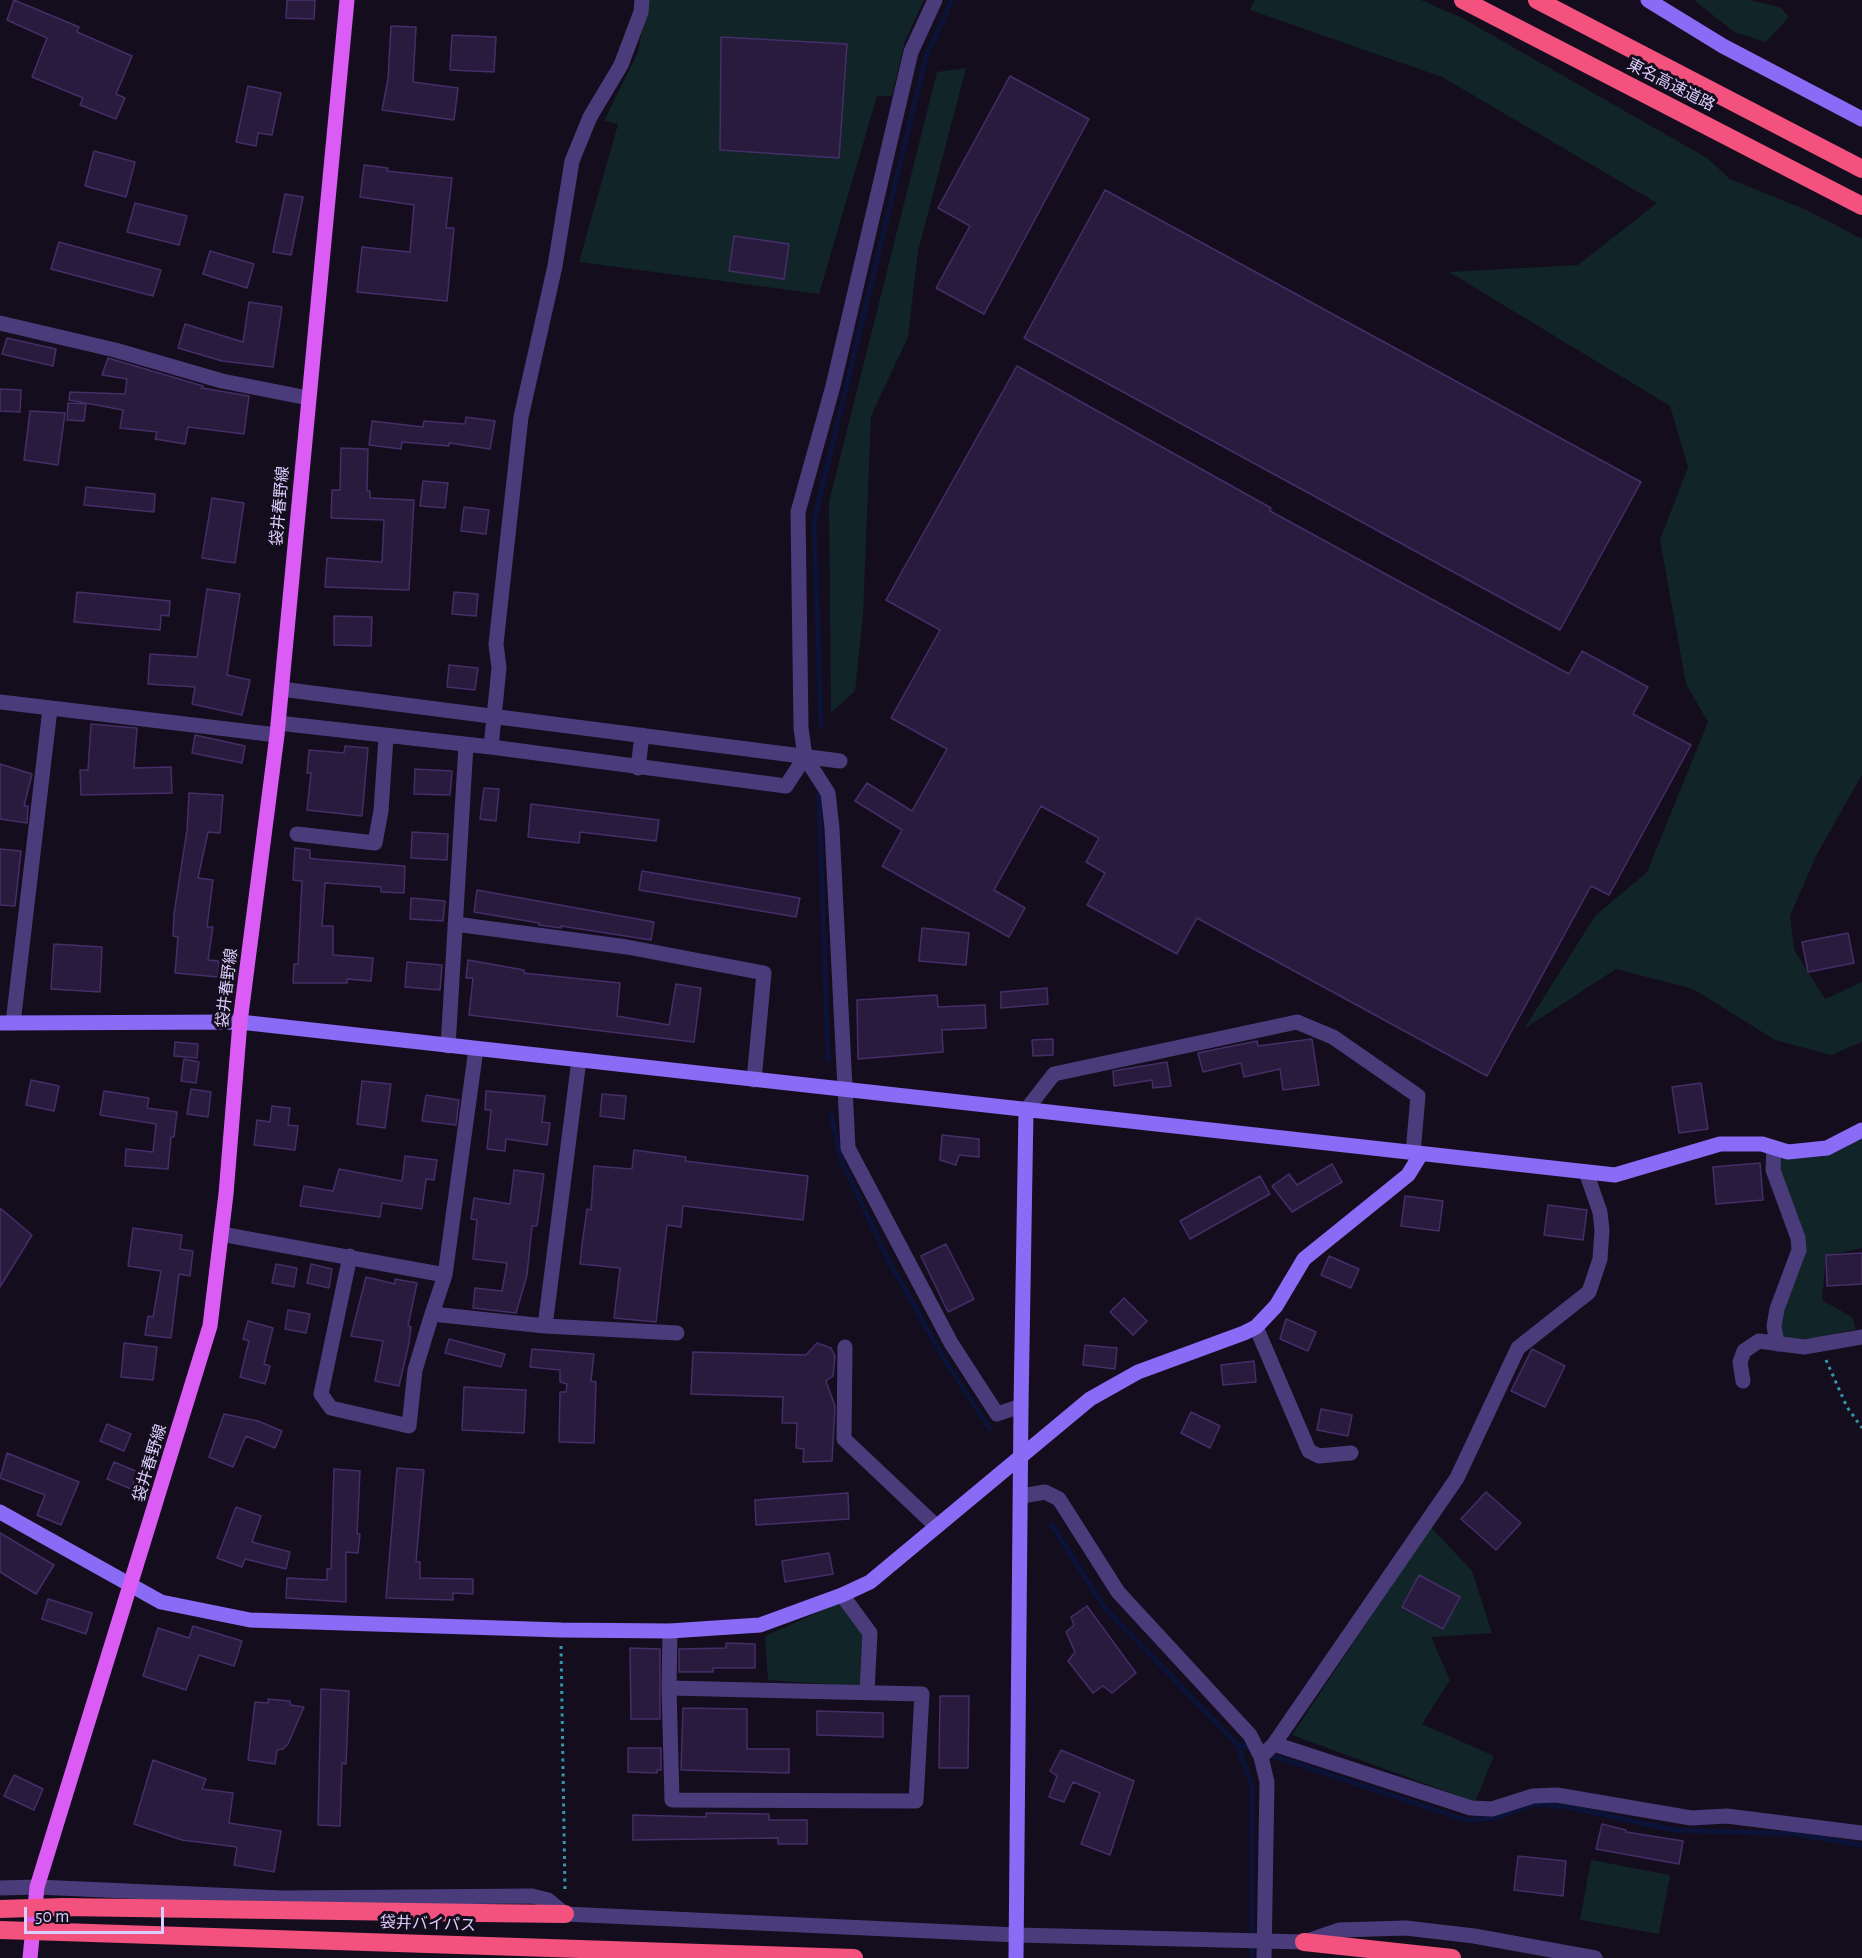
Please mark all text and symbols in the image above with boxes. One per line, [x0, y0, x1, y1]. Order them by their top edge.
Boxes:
street label: 東名高速道路 [1624, 55, 1718, 115]
street label: 袋井春野線 [267, 465, 293, 547]
street label: 袋井春野線 [213, 947, 241, 1029]
street label: 袋井春野線 [129, 1422, 171, 1504]
scale bar [27, 1895, 166, 1933]
text: 50 m [35, 1908, 69, 1926]
street label: 袋井バイパス [380, 1913, 476, 1935]

